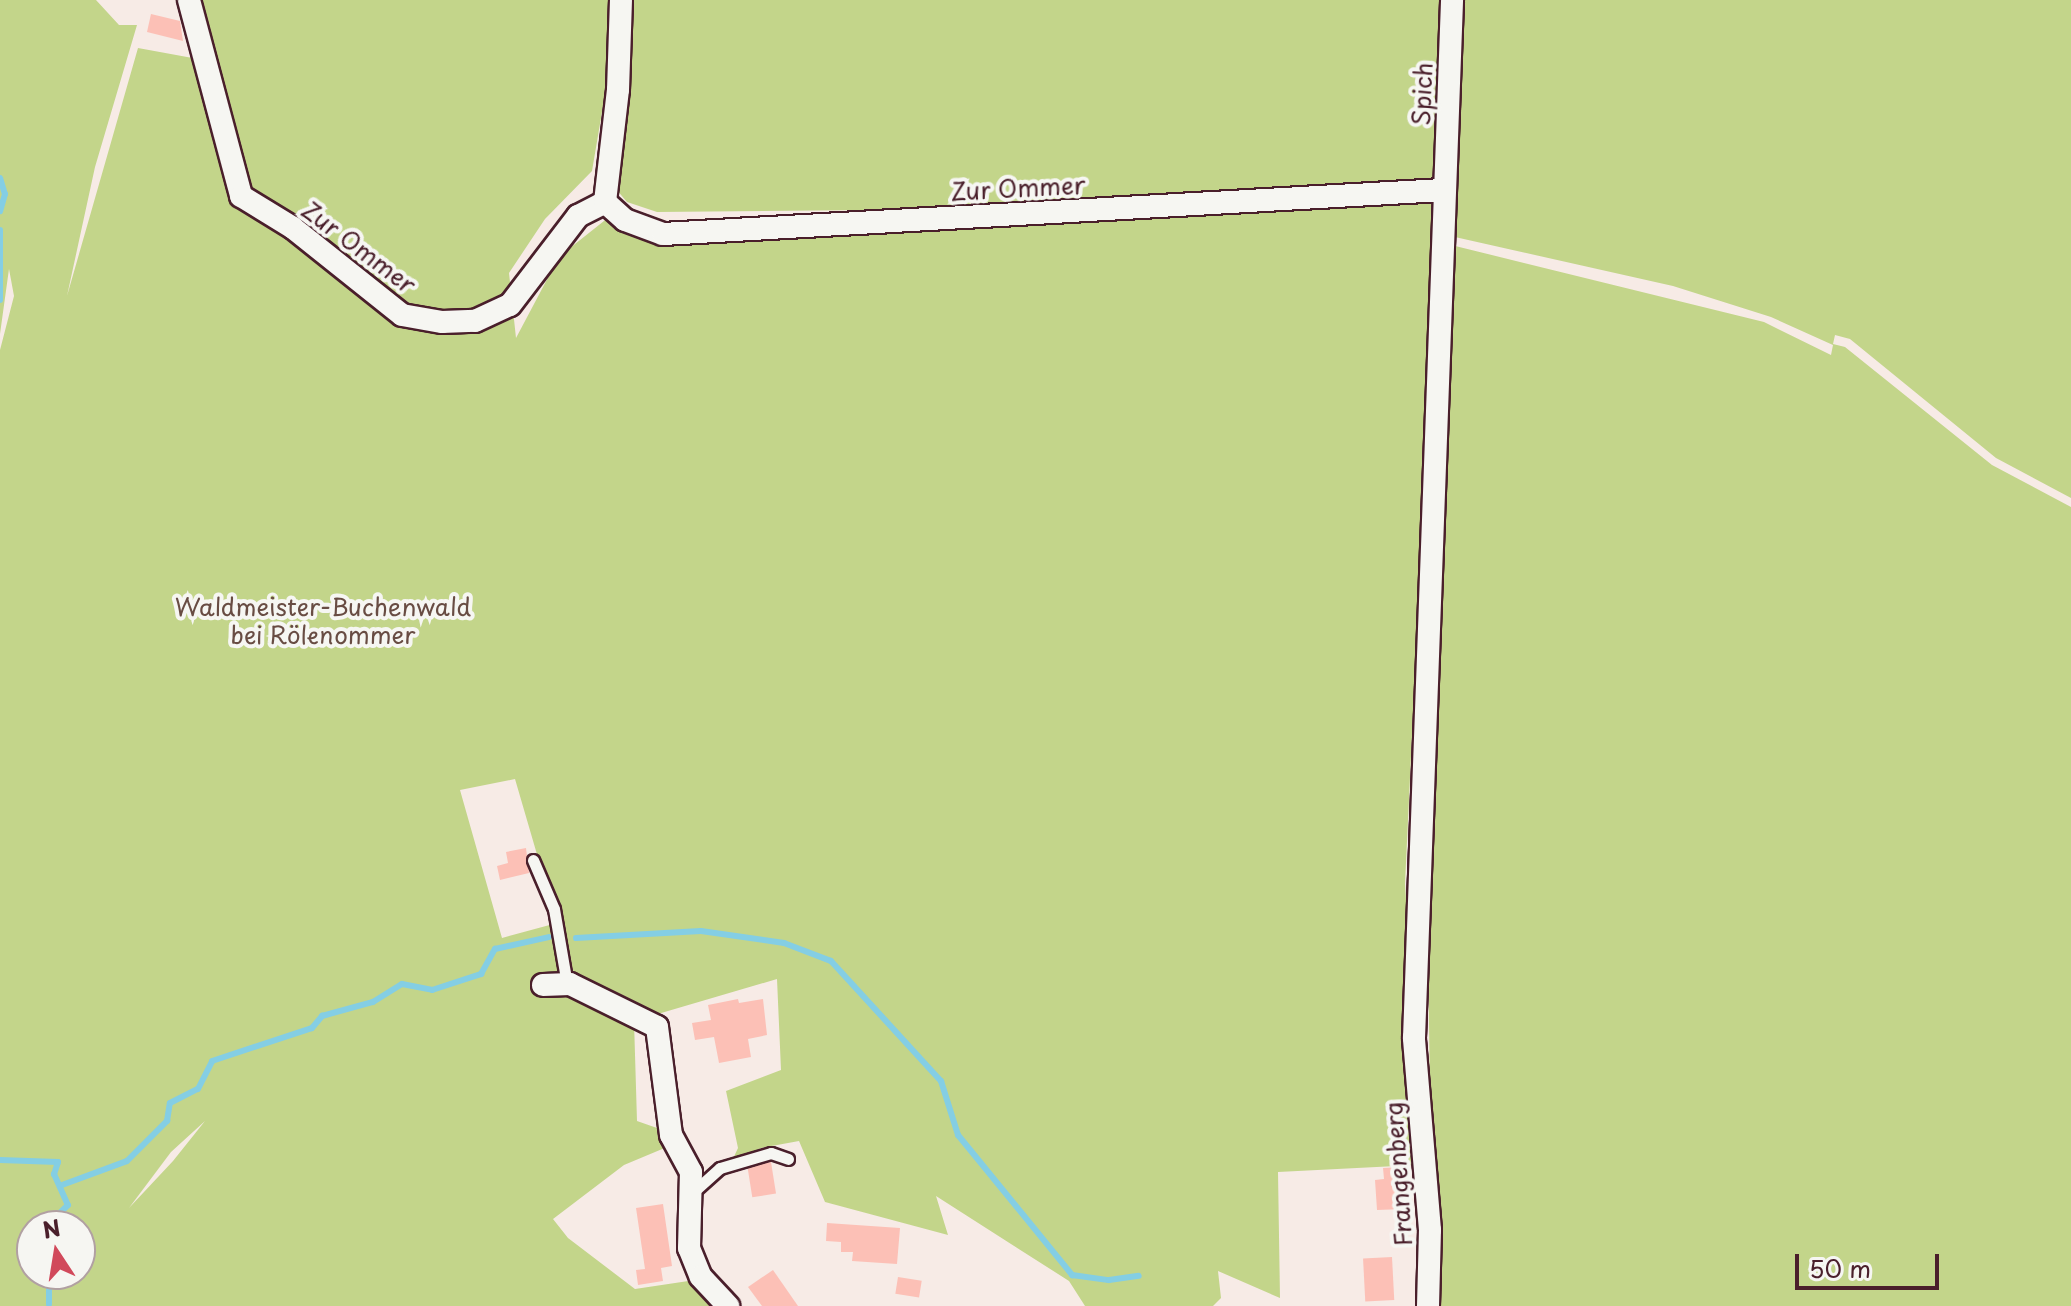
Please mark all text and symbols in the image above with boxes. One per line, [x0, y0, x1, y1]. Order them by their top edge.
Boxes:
street label: Spich [1406, 62, 1438, 126]
street label: Zur Ommer [950, 170, 1086, 206]
street label: Zur Ommer [297, 195, 421, 299]
park label: Waldmeister-Buchenwald bei Rölenommer [175, 593, 471, 649]
street label: Frangenberg [1379, 1101, 1417, 1247]
north arrow [16, 1210, 96, 1290]
text: N [39, 1210, 63, 1246]
scale bar [1799, 1238, 1943, 1288]
text: 50 m [1809, 1250, 1871, 1286]

